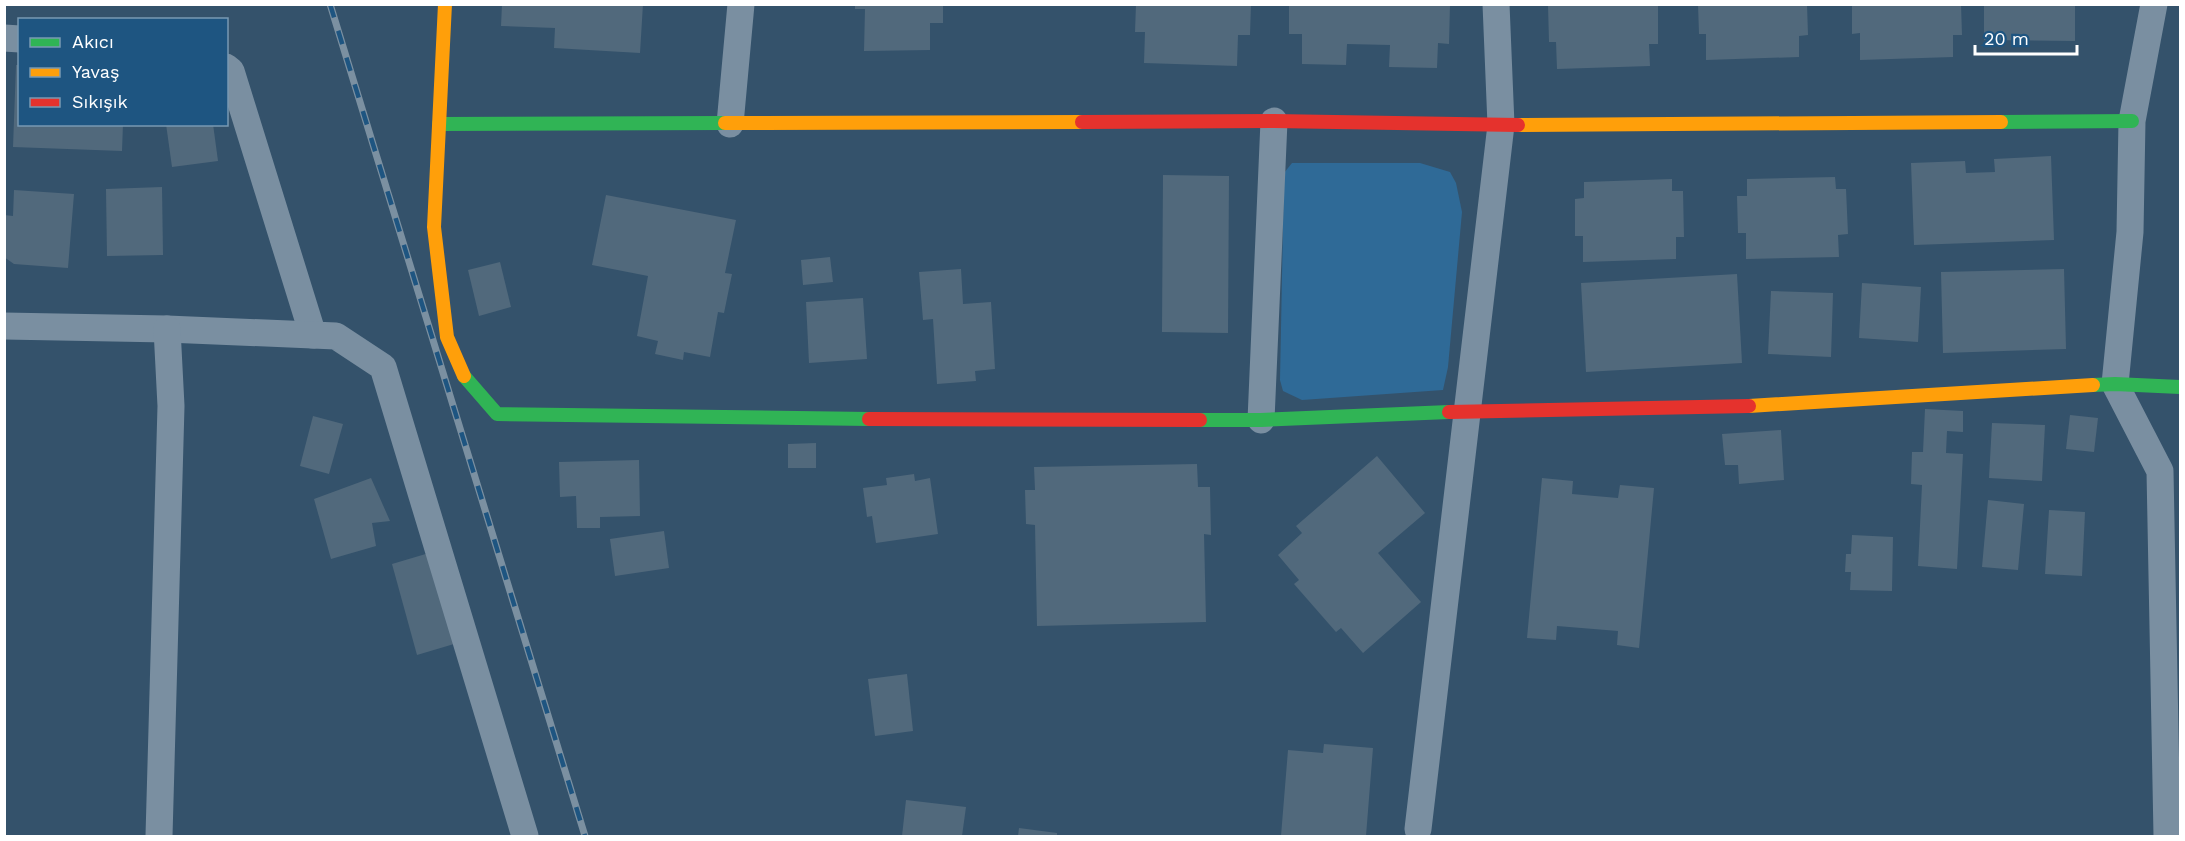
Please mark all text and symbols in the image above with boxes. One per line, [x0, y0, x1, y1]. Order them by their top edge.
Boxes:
legend [18, 18, 228, 126]
scale bar [1975, 18, 2077, 56]
text: 20 m [1984, 28, 2029, 49]
text: Akıcı [72, 31, 114, 52]
text: Yavaş [72, 61, 119, 82]
text: Sıkışık [72, 91, 128, 112]

